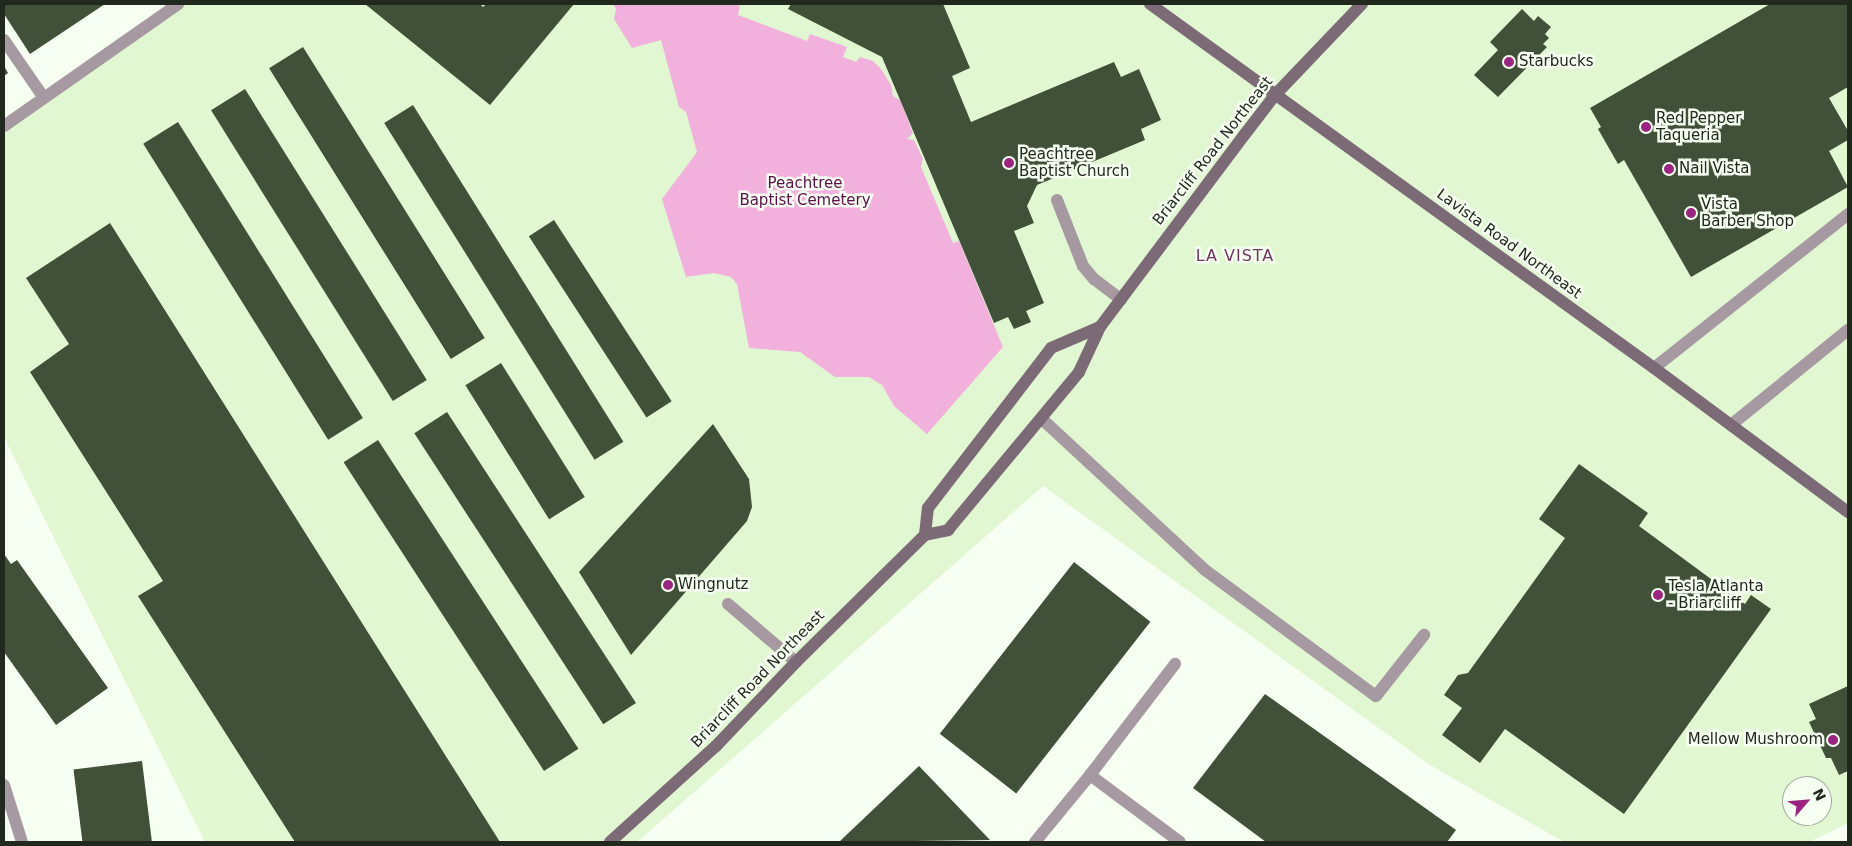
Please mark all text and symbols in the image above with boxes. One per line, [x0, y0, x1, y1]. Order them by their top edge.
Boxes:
place label: Starbucks [1519, 53, 1594, 71]
marker: Starbucks [1503, 56, 1515, 68]
street label: Briarcliff Road Northeast [1149, 73, 1277, 229]
place label: Red Pepper Taqueria [1656, 109, 1741, 144]
marker: Red Pepper Taqueria [1640, 121, 1652, 133]
place label: Peachtree Baptist Church [1019, 145, 1130, 180]
marker: Peachtree Baptist Church [1003, 157, 1015, 169]
place label: Nail Vista [1679, 160, 1750, 178]
marker: Nail Vista [1663, 163, 1675, 175]
park label: Peachtree Baptist Cemetery [739, 174, 871, 209]
street label: Lavista Road Northeast [1433, 185, 1585, 303]
place label: Vista Barber Shop [1701, 195, 1794, 230]
marker: Vista Barber Shop [1685, 207, 1697, 219]
district label: LA VISTA [1195, 246, 1275, 266]
place label: Wingnutz [678, 576, 748, 594]
place label: Tesla Atlanta - Briarcliff [1668, 577, 1764, 612]
marker: Wingnutz [662, 579, 674, 591]
marker: Tesla Atlanta - Briarcliff [1652, 589, 1664, 601]
street label: Briarcliff Road Northeast [688, 607, 828, 751]
place label: Mellow Mushroom [1688, 731, 1823, 749]
marker: Mellow Mushroom [1827, 734, 1839, 746]
north arrow [1782, 776, 1832, 826]
text: N [1810, 786, 1829, 803]

